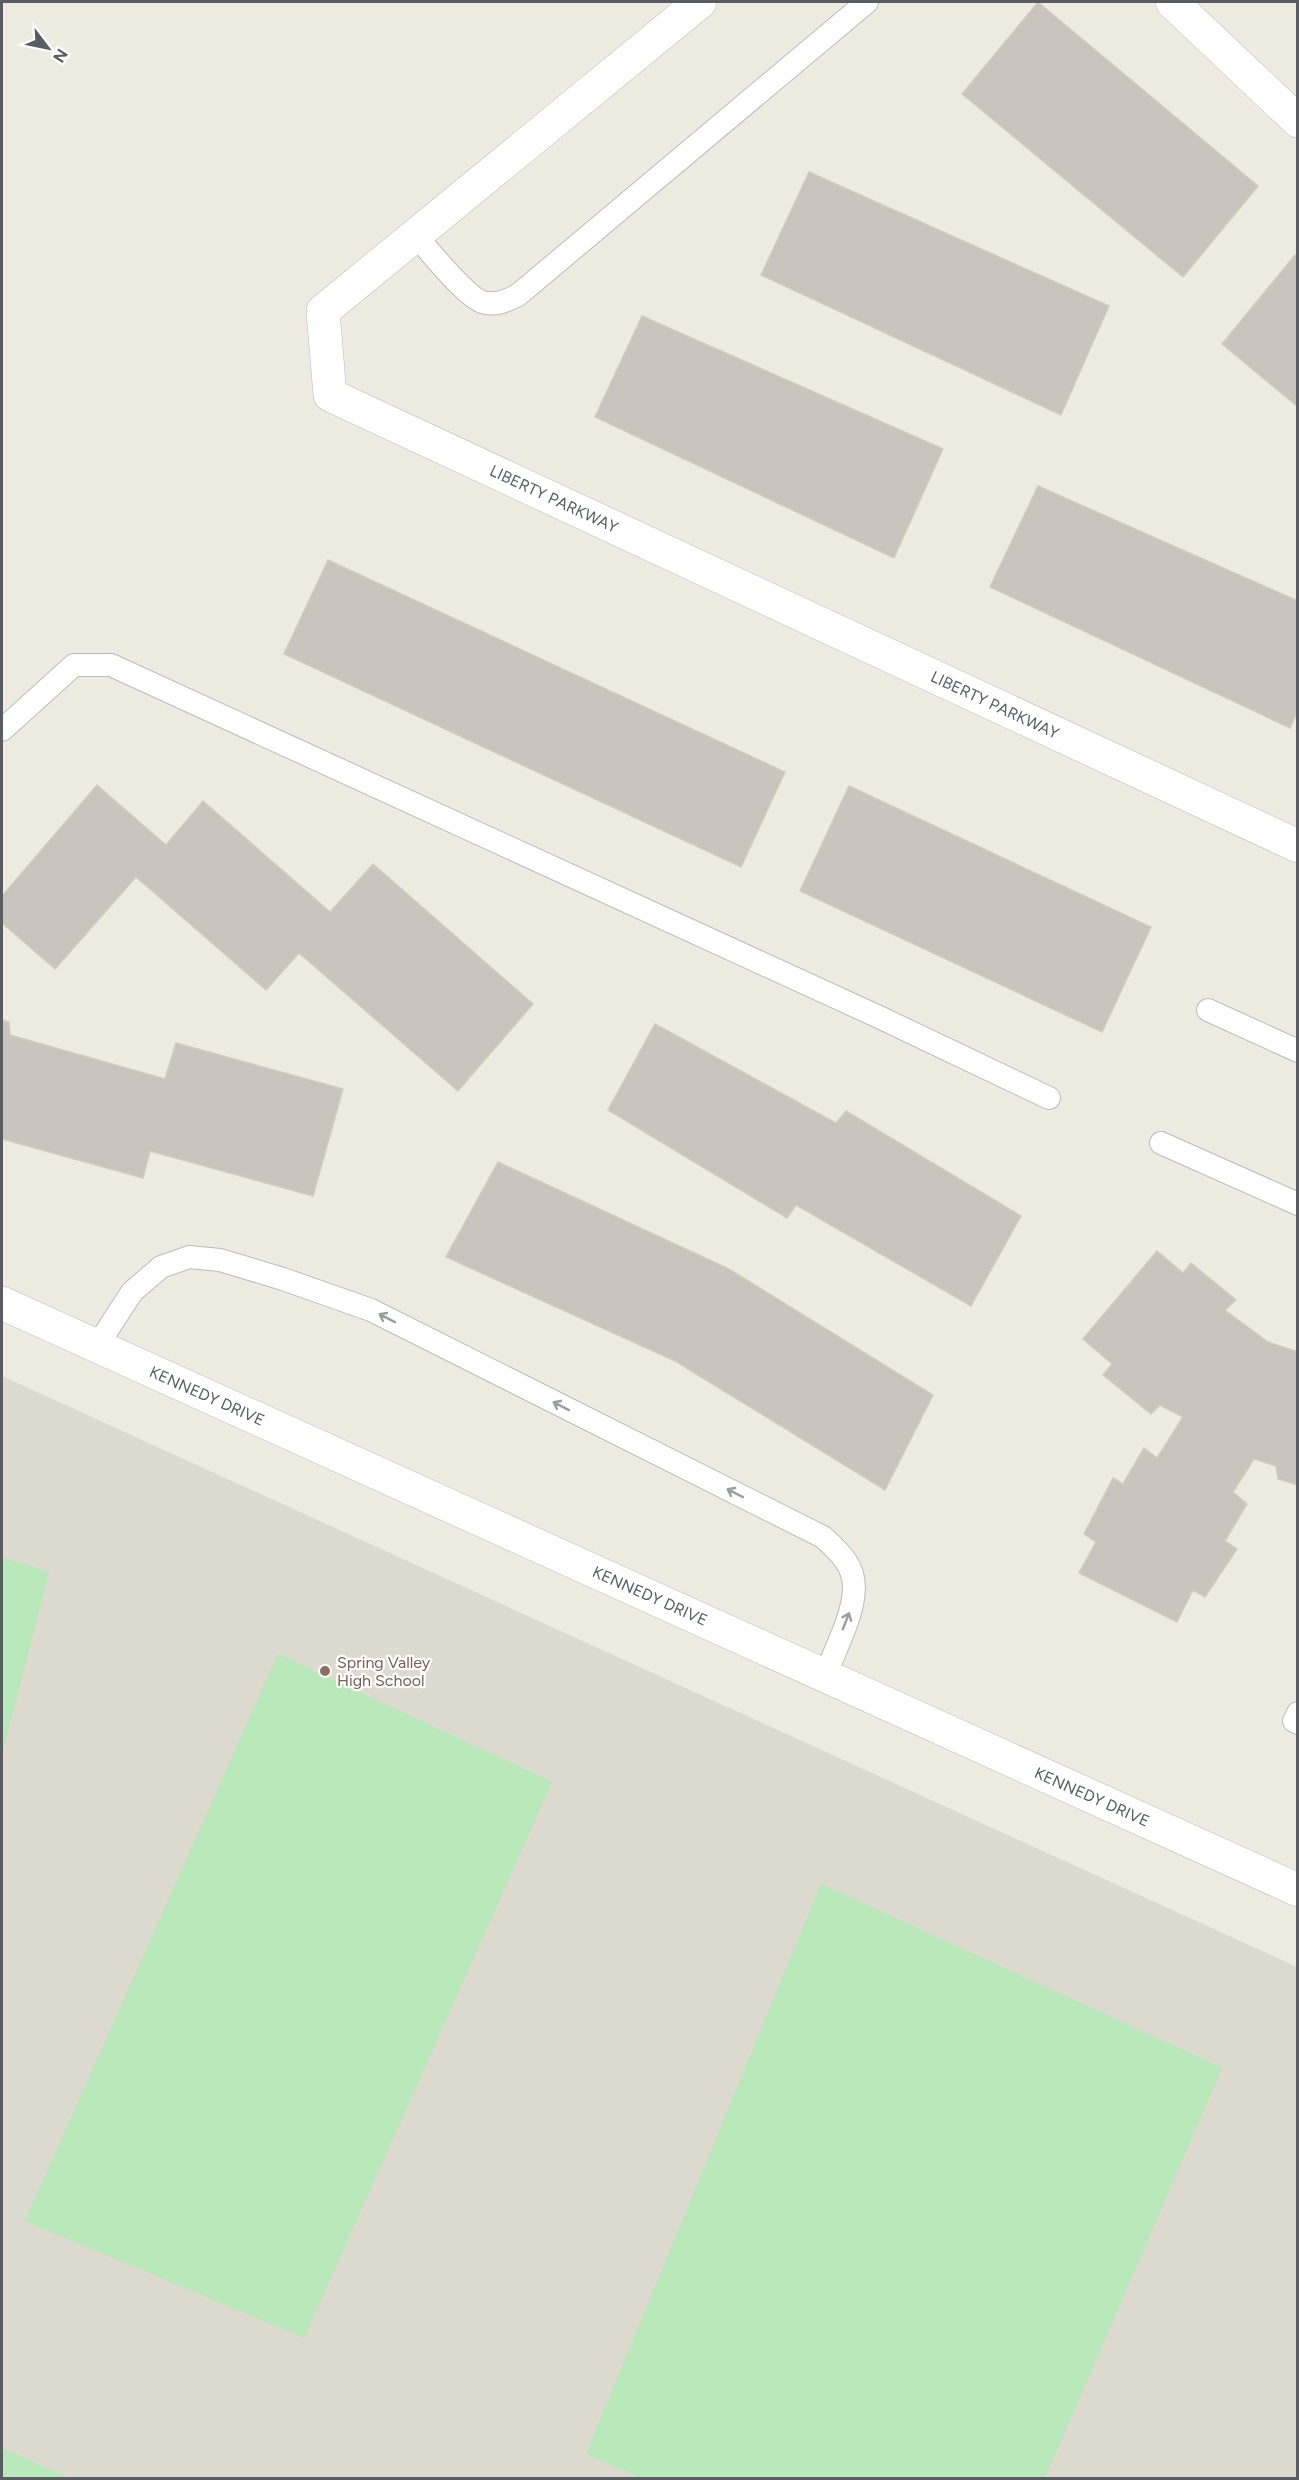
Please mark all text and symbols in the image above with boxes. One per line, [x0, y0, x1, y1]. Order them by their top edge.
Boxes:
north arrow [18, 18, 78, 78]
text: N [49, 45, 72, 66]
street label: LIBERTY PARKWAY [487, 461, 621, 537]
street label: LIBERTY PARKWAY [928, 667, 1062, 743]
one-way arrow [378, 1312, 396, 1323]
street label: KENNEDY DRIVE [147, 1362, 267, 1430]
one-way arrow [552, 1399, 570, 1411]
one-way arrow [727, 1487, 745, 1498]
street label: KENNEDY DRIVE [590, 1562, 710, 1630]
one-way arrow [841, 1612, 852, 1631]
place label: Spring Valley High School [337, 1653, 431, 1690]
marker: Spring Valley High School [318, 1664, 332, 1678]
street label: KENNEDY DRIVE [1032, 1763, 1152, 1831]

